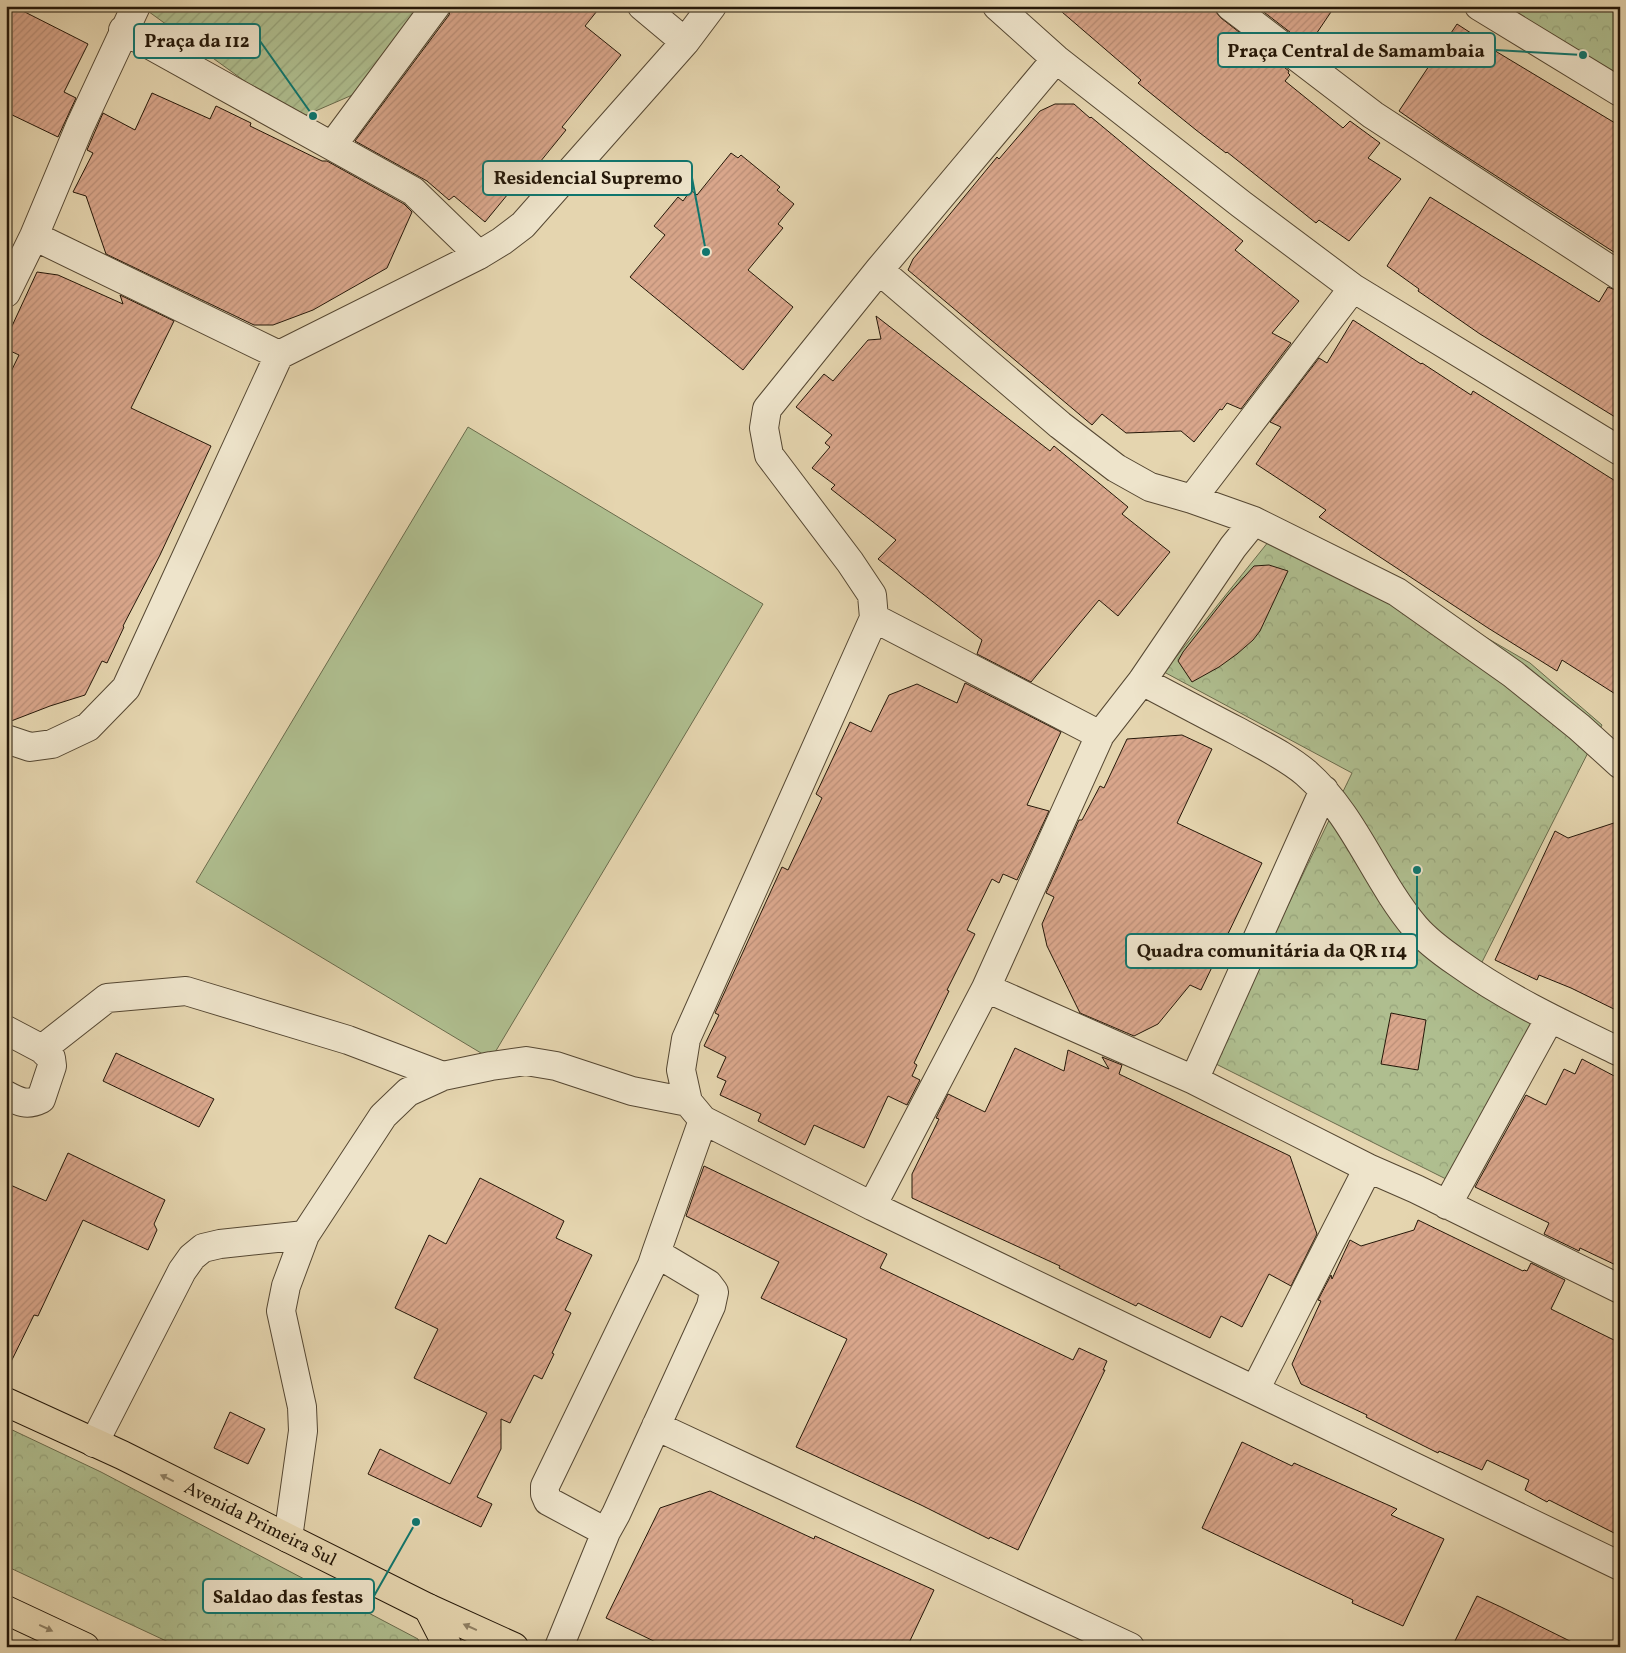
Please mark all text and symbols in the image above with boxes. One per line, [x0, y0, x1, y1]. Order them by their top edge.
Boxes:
callout: Praça da 112 [134, 24, 260, 58]
text: Praça da 112 [144, 29, 250, 55]
callout: Praça Central de Samambaia [1218, 33, 1495, 67]
text: Praça Central de Samambaia [1227, 39, 1485, 65]
callout: Residencial Supremo [483, 161, 692, 195]
text: Residencial Supremo [493, 166, 683, 192]
callout: Quadra comunitária da QR 114 [1126, 934, 1417, 968]
text: Quadra comunitária da QR 114 [1137, 939, 1407, 965]
one-way arrow [160, 1474, 174, 1482]
street label: Avenida Primeira Sul [180, 1475, 341, 1573]
callout: Saldao das festas [203, 1579, 374, 1613]
text: Saldao das festas [213, 1585, 364, 1611]
one-way arrow [463, 1622, 477, 1630]
one-way arrow [39, 1625, 53, 1633]

